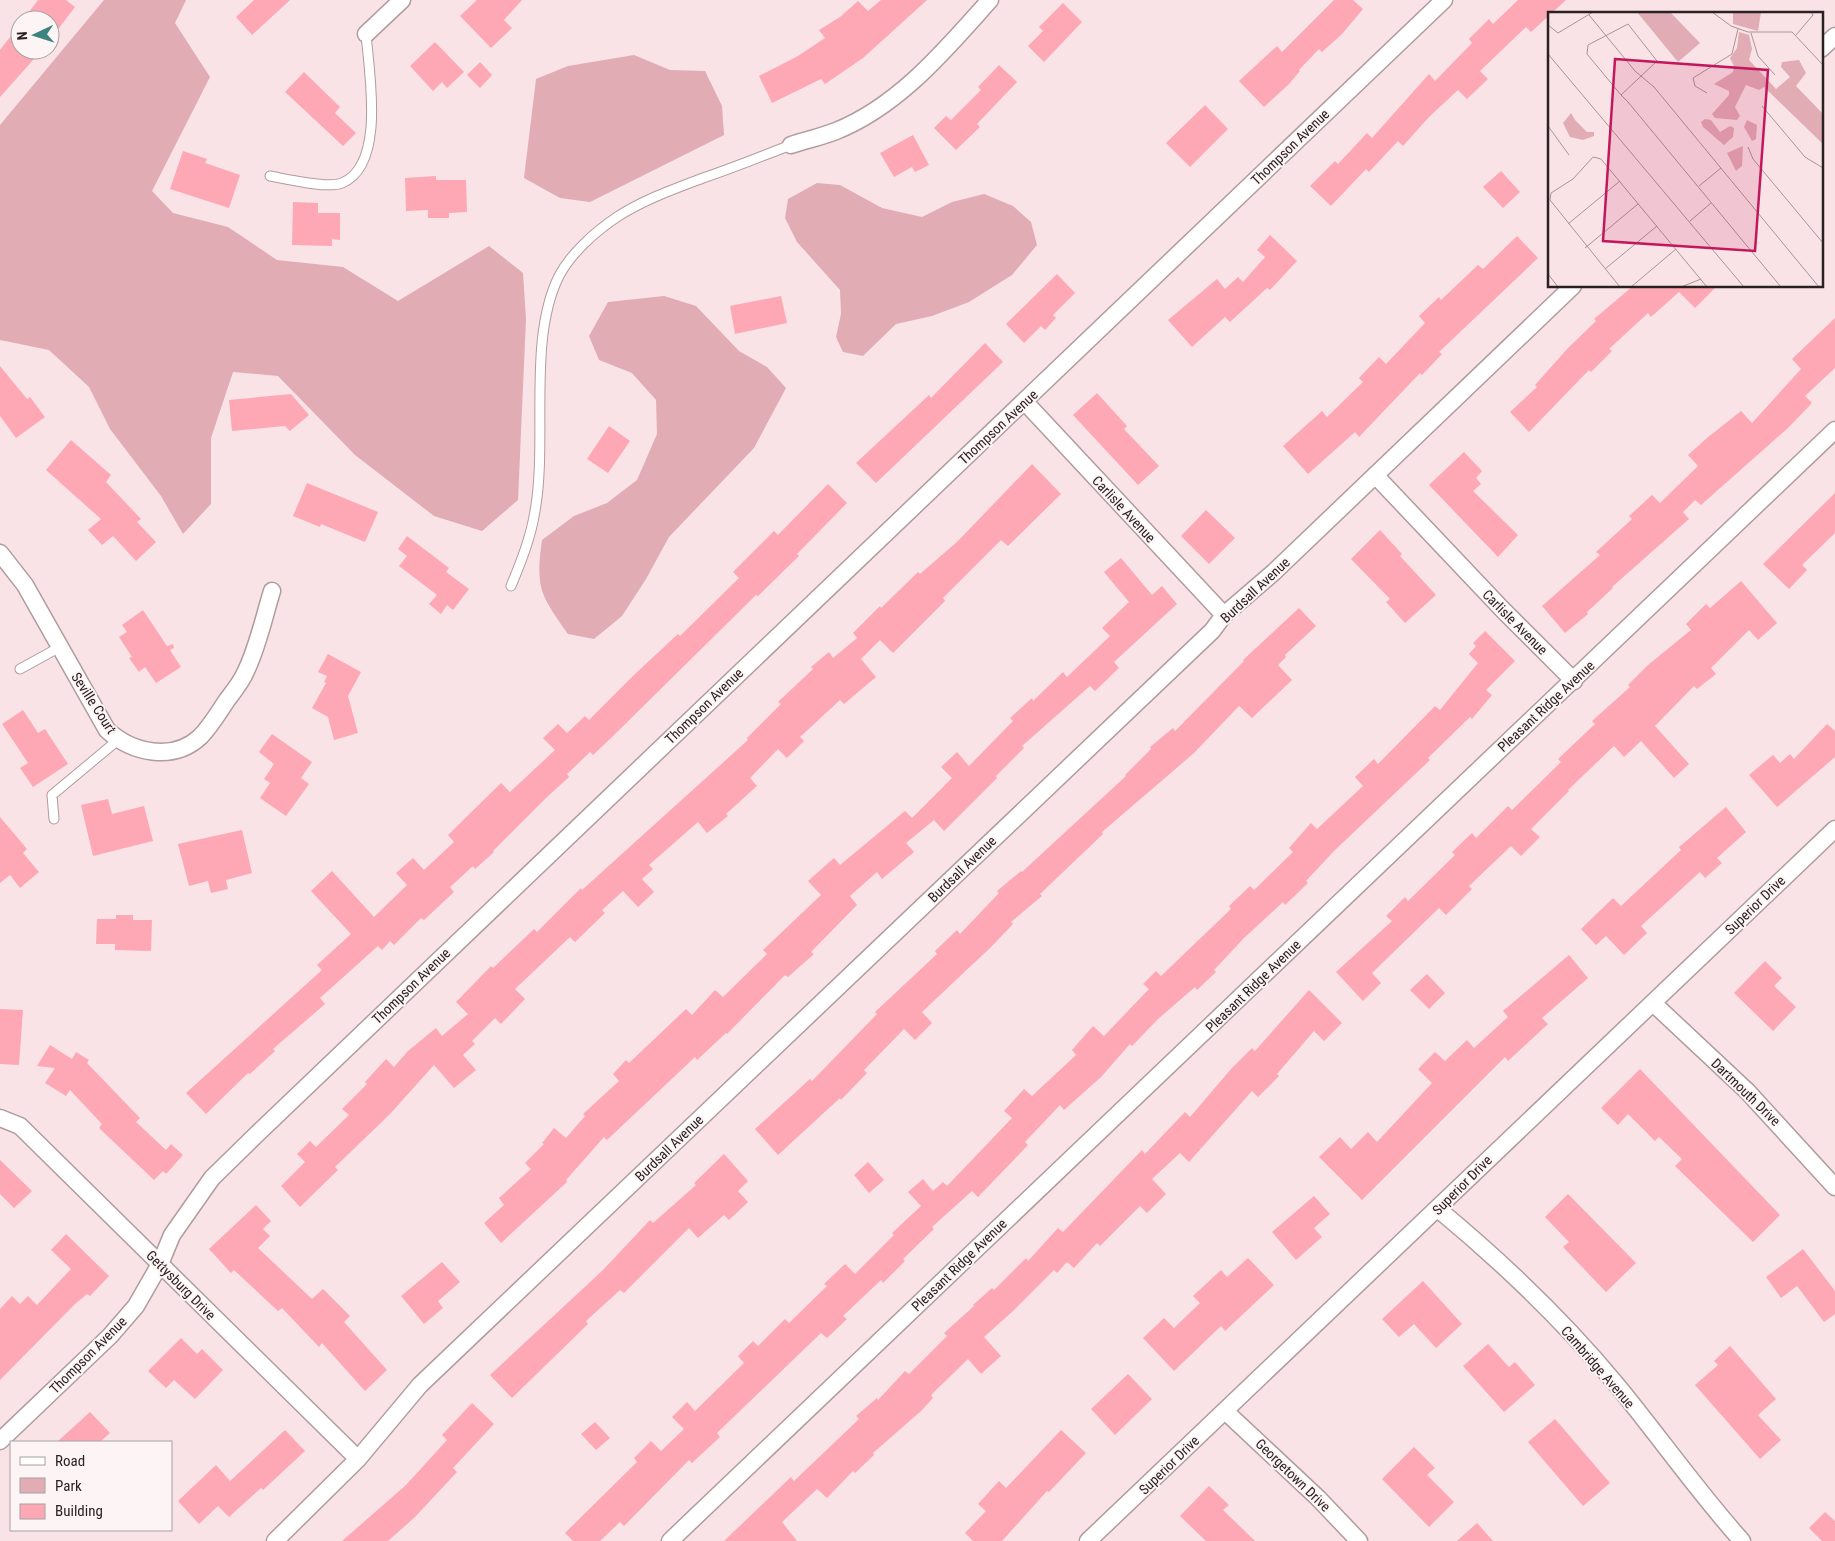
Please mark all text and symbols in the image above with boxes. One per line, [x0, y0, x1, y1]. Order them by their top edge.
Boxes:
north arrow [10, 10, 60, 60]
inset map [1548, 12, 1822, 288]
text: N [14, 31, 30, 41]
street label: Thompson Avenue [1248, 105, 1333, 188]
street label: Thompson Avenue [955, 386, 1041, 468]
street label: Carlisle Avenue [1089, 472, 1159, 546]
street label: Burdsall Avenue [1217, 554, 1293, 626]
street label: Carlisle Avenue [1479, 586, 1551, 658]
street label: Pleasant Ridge Avenue [1494, 657, 1598, 755]
street label: Thompson Avenue [662, 664, 747, 747]
street label: Seville Court [68, 669, 120, 737]
street label: Burdsall Avenue [925, 832, 1000, 906]
street label: Superior Drive [1722, 872, 1789, 938]
street label: Pleasant Ridge Avenue [1202, 936, 1304, 1036]
street label: Thompson Avenue [369, 944, 454, 1027]
street label: Dartmouth Drive [1708, 1055, 1784, 1129]
street label: Burdsall Avenue [632, 1111, 707, 1185]
street label: Superior Drive [1429, 1152, 1495, 1218]
street label: Pleasant Ridge Avenue [908, 1215, 1010, 1315]
street label: Gettysburg Drive [143, 1247, 219, 1323]
street label: Thompson Avenue [46, 1313, 130, 1397]
street label: Cambridge Avenue [1558, 1323, 1638, 1412]
street label: Superior Drive [1136, 1432, 1203, 1498]
street label: Georgetown Drive [1252, 1435, 1334, 1515]
legend [10, 1441, 172, 1531]
text: Road [55, 1452, 85, 1470]
text: Park [55, 1477, 82, 1495]
text: Building [55, 1502, 103, 1520]

